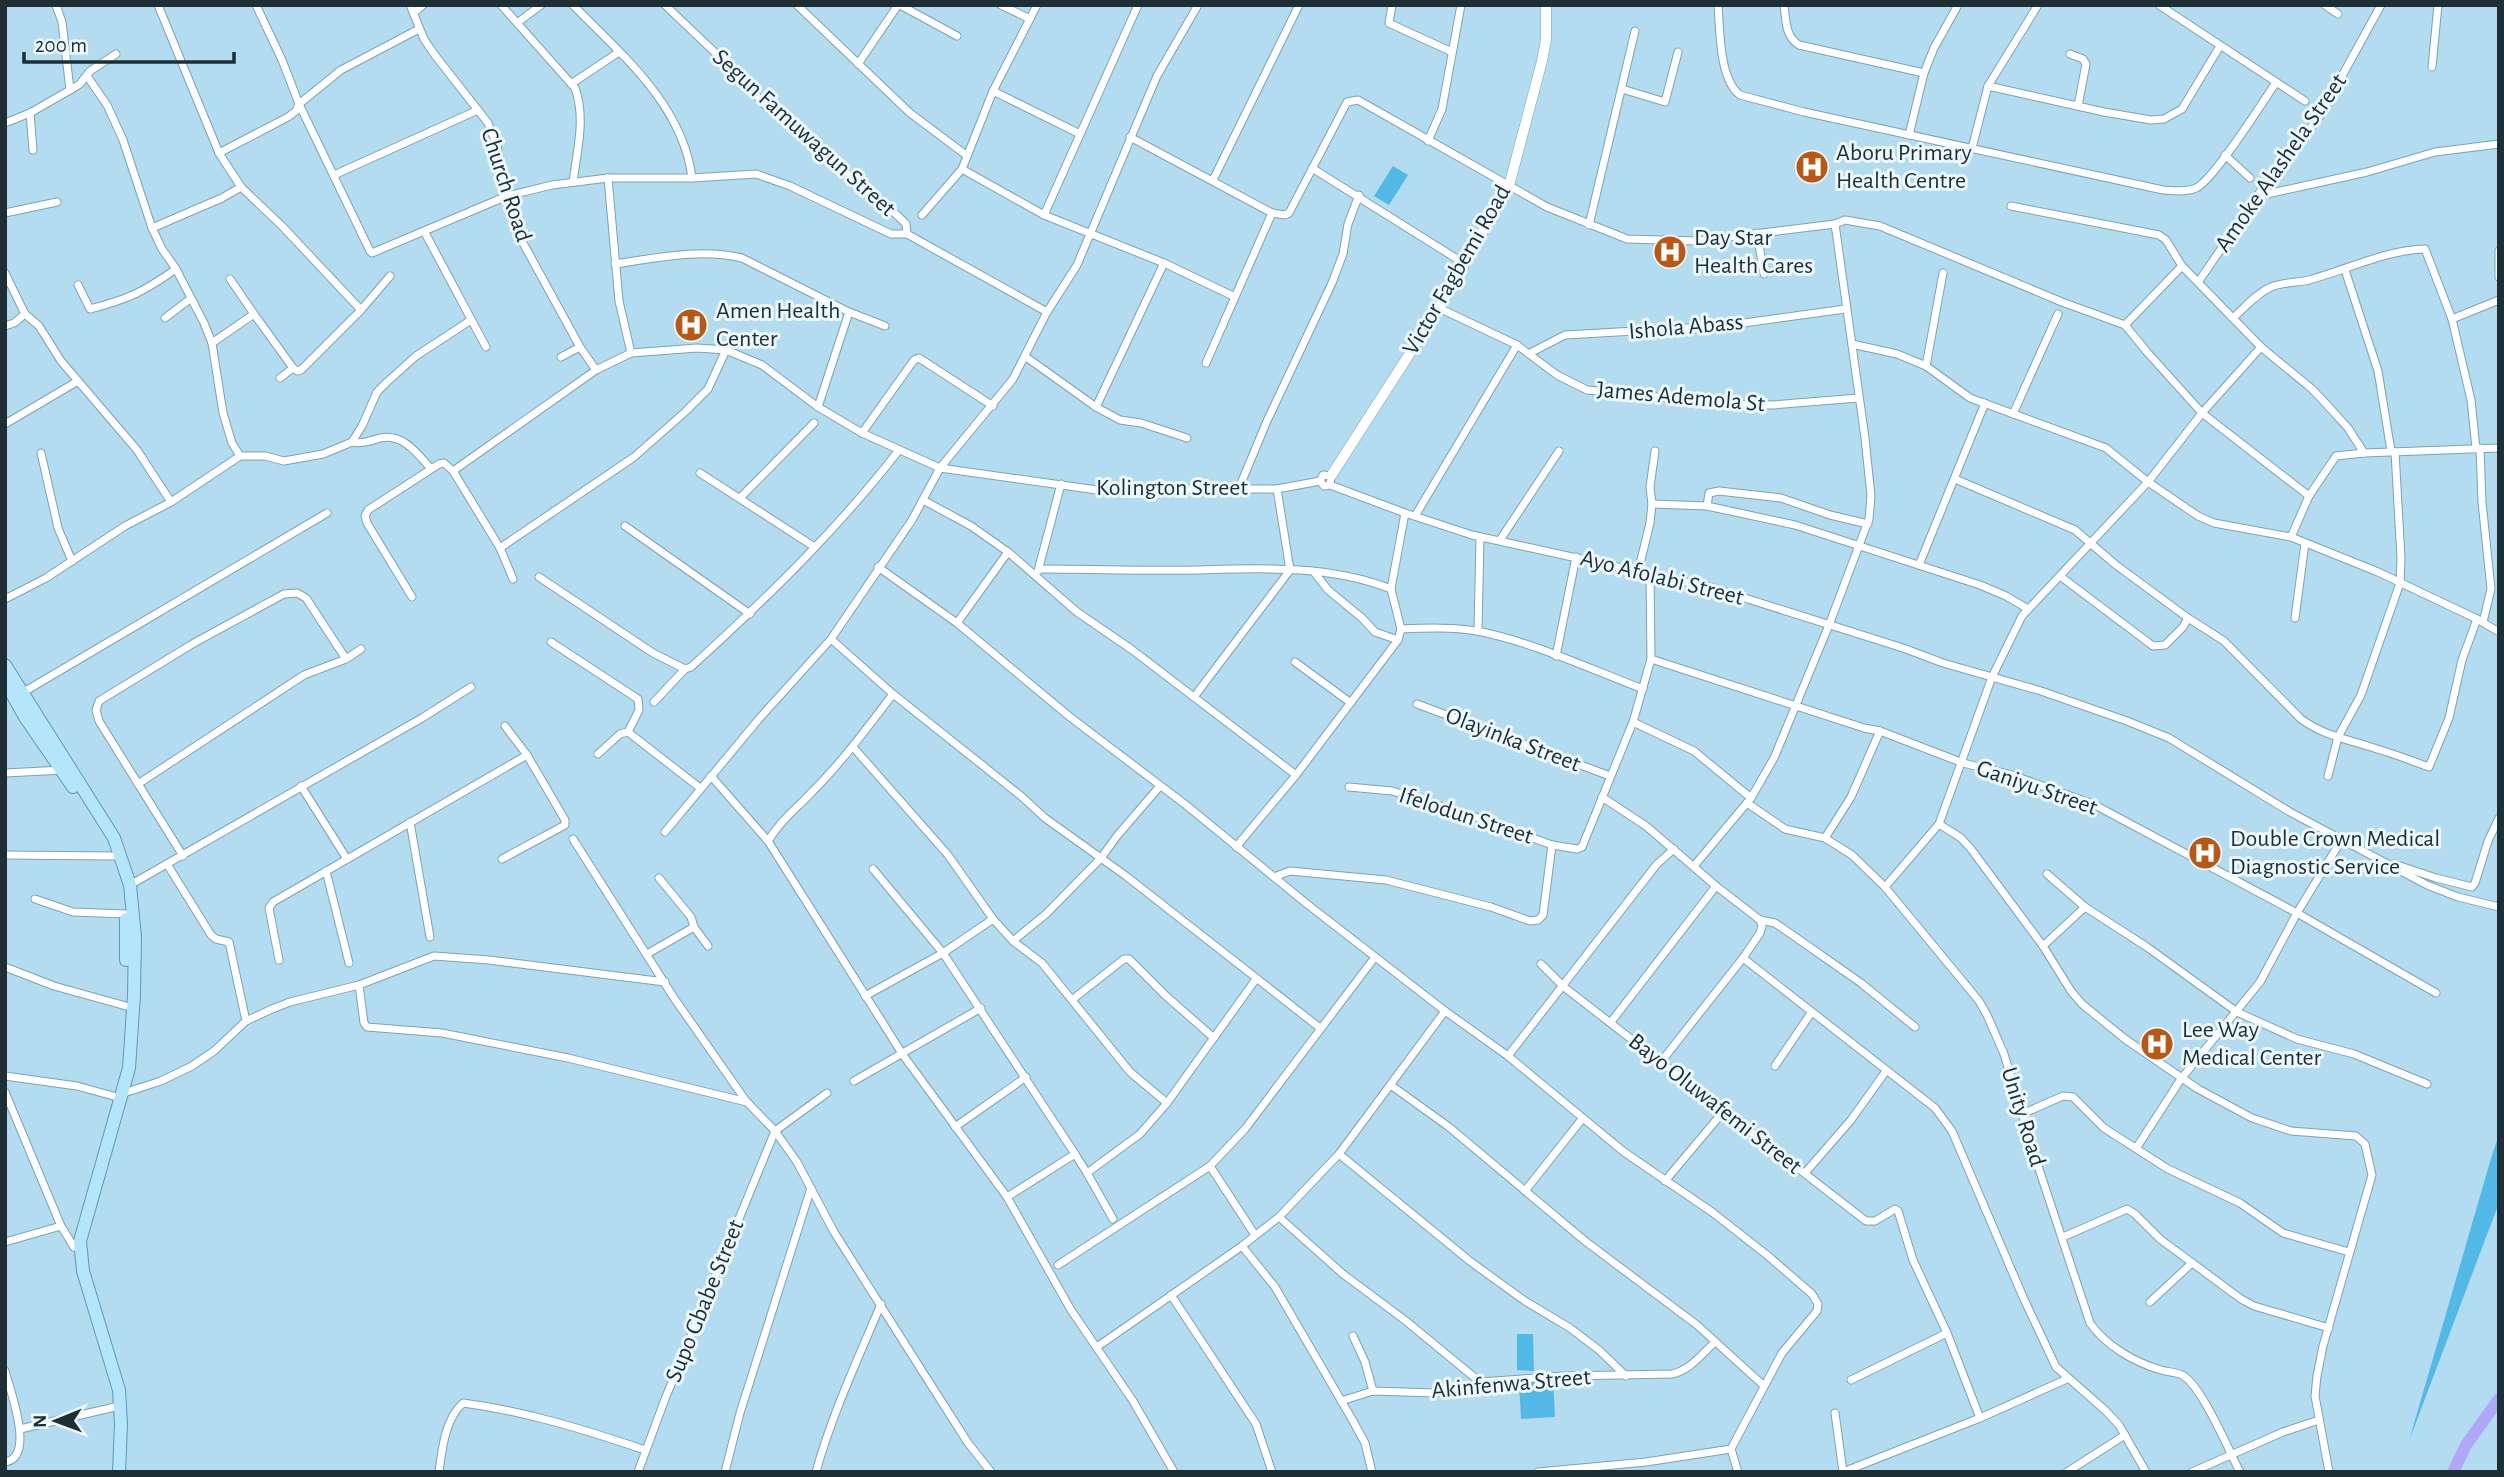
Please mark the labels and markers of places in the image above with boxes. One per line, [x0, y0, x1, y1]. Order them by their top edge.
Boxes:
place label: Aboru Primary Health Centre [1836, 141, 1972, 193]
hospital icon: Aboru Primary Health Centre [1793, 148, 1831, 186]
place label: Day Star Health Cares [1694, 226, 1813, 278]
hospital icon: Day Star Health Cares [1651, 233, 1689, 271]
place label: Amen Health Center [716, 299, 840, 351]
hospital icon: Amen Health Center [672, 306, 710, 344]
place label: Double Crown Medical Diagnostic Service [2230, 827, 2440, 879]
hospital icon: Double Crown Medical Diagnostic Service [2186, 834, 2224, 872]
place label: Lee Way Medical Center [2182, 1018, 2322, 1070]
hospital icon: Lee Way Medical Center [2138, 1025, 2176, 1063]

